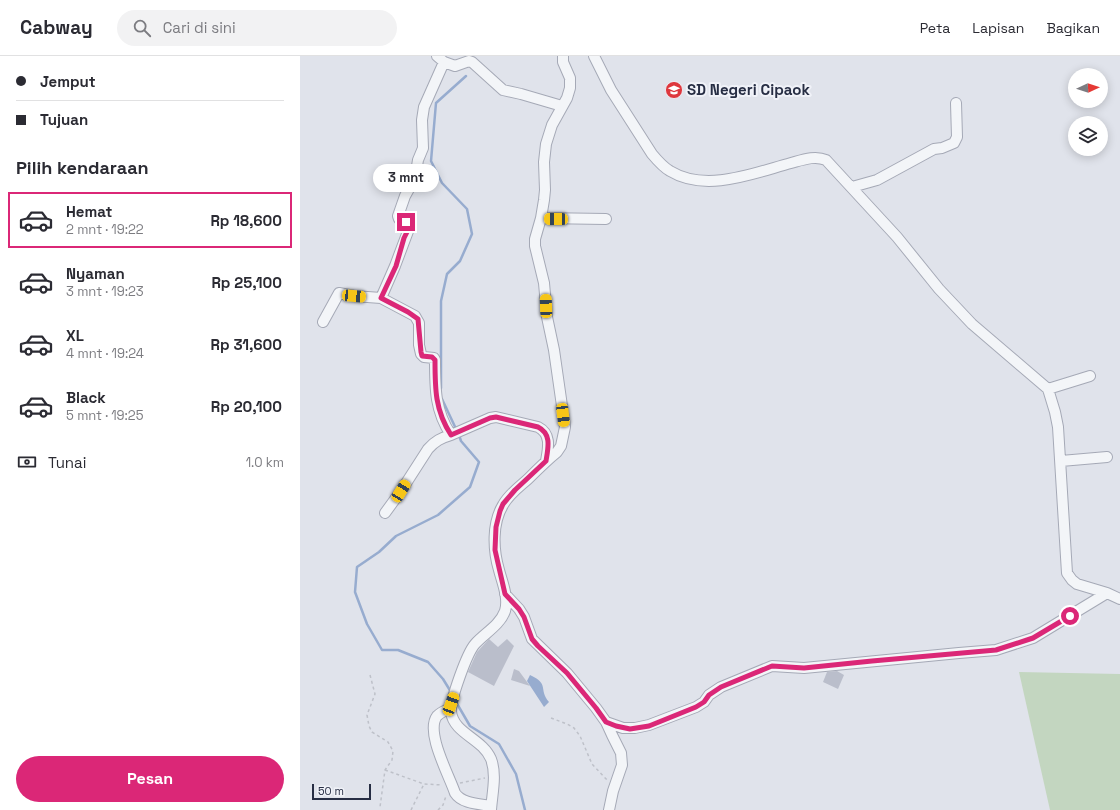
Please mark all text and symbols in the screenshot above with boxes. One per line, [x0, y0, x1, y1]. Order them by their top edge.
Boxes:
search box [117, 10, 397, 46]
text: Cabway [20, 15, 93, 40]
icon: search [131, 17, 153, 39]
text: Cari di sini [163, 18, 236, 37]
text: Peta [920, 19, 950, 37]
text: Lapisan [972, 19, 1024, 37]
text: Bagikan [1046, 19, 1100, 37]
north arrow [1068, 68, 1108, 108]
map controls [1068, 68, 1108, 156]
text: Jemput [40, 72, 96, 91]
school or university icon: SD Negeri Cipaok [664, 80, 684, 100]
place label: SD Negeri Cipaok [687, 80, 810, 99]
text: Tujuan [40, 110, 88, 129]
button: layers [1068, 116, 1108, 156]
text: Pilih kendaraan [16, 156, 149, 179]
callout: 3 mnt [373, 164, 439, 192]
text: 3 mnt [388, 169, 424, 186]
icon: car [18, 202, 54, 238]
text: Hemat [66, 202, 112, 221]
text: Rp 18,600 [210, 211, 282, 230]
route end [397, 213, 415, 231]
car [544, 213, 568, 225]
text: 2 mnt · 19:22 [66, 221, 144, 238]
icon: car [18, 264, 54, 300]
text: Nyaman [66, 264, 125, 283]
text: Rp 25,100 [211, 273, 282, 292]
text: 3 mnt · 19:23 [66, 283, 144, 300]
car [342, 289, 366, 303]
car [540, 294, 552, 318]
icon: car [18, 326, 54, 362]
text: XL [66, 326, 84, 345]
text: Rp 31,600 [211, 335, 282, 354]
text: 4 mnt · 19:24 [66, 345, 144, 362]
icon: car [18, 388, 54, 424]
text: Black [66, 388, 106, 407]
text: Rp 20,100 [211, 397, 282, 416]
car [556, 402, 570, 428]
text: 5 mnt · 19:25 [66, 407, 144, 424]
icon: cash [16, 451, 38, 473]
text: Tunai [48, 453, 86, 472]
text: 1.0 km [246, 454, 284, 471]
car [390, 478, 412, 504]
route start [1061, 607, 1079, 625]
car [441, 691, 461, 717]
button: Pesan [16, 756, 284, 802]
scale bar [312, 782, 371, 801]
text: 50 m [318, 784, 344, 798]

